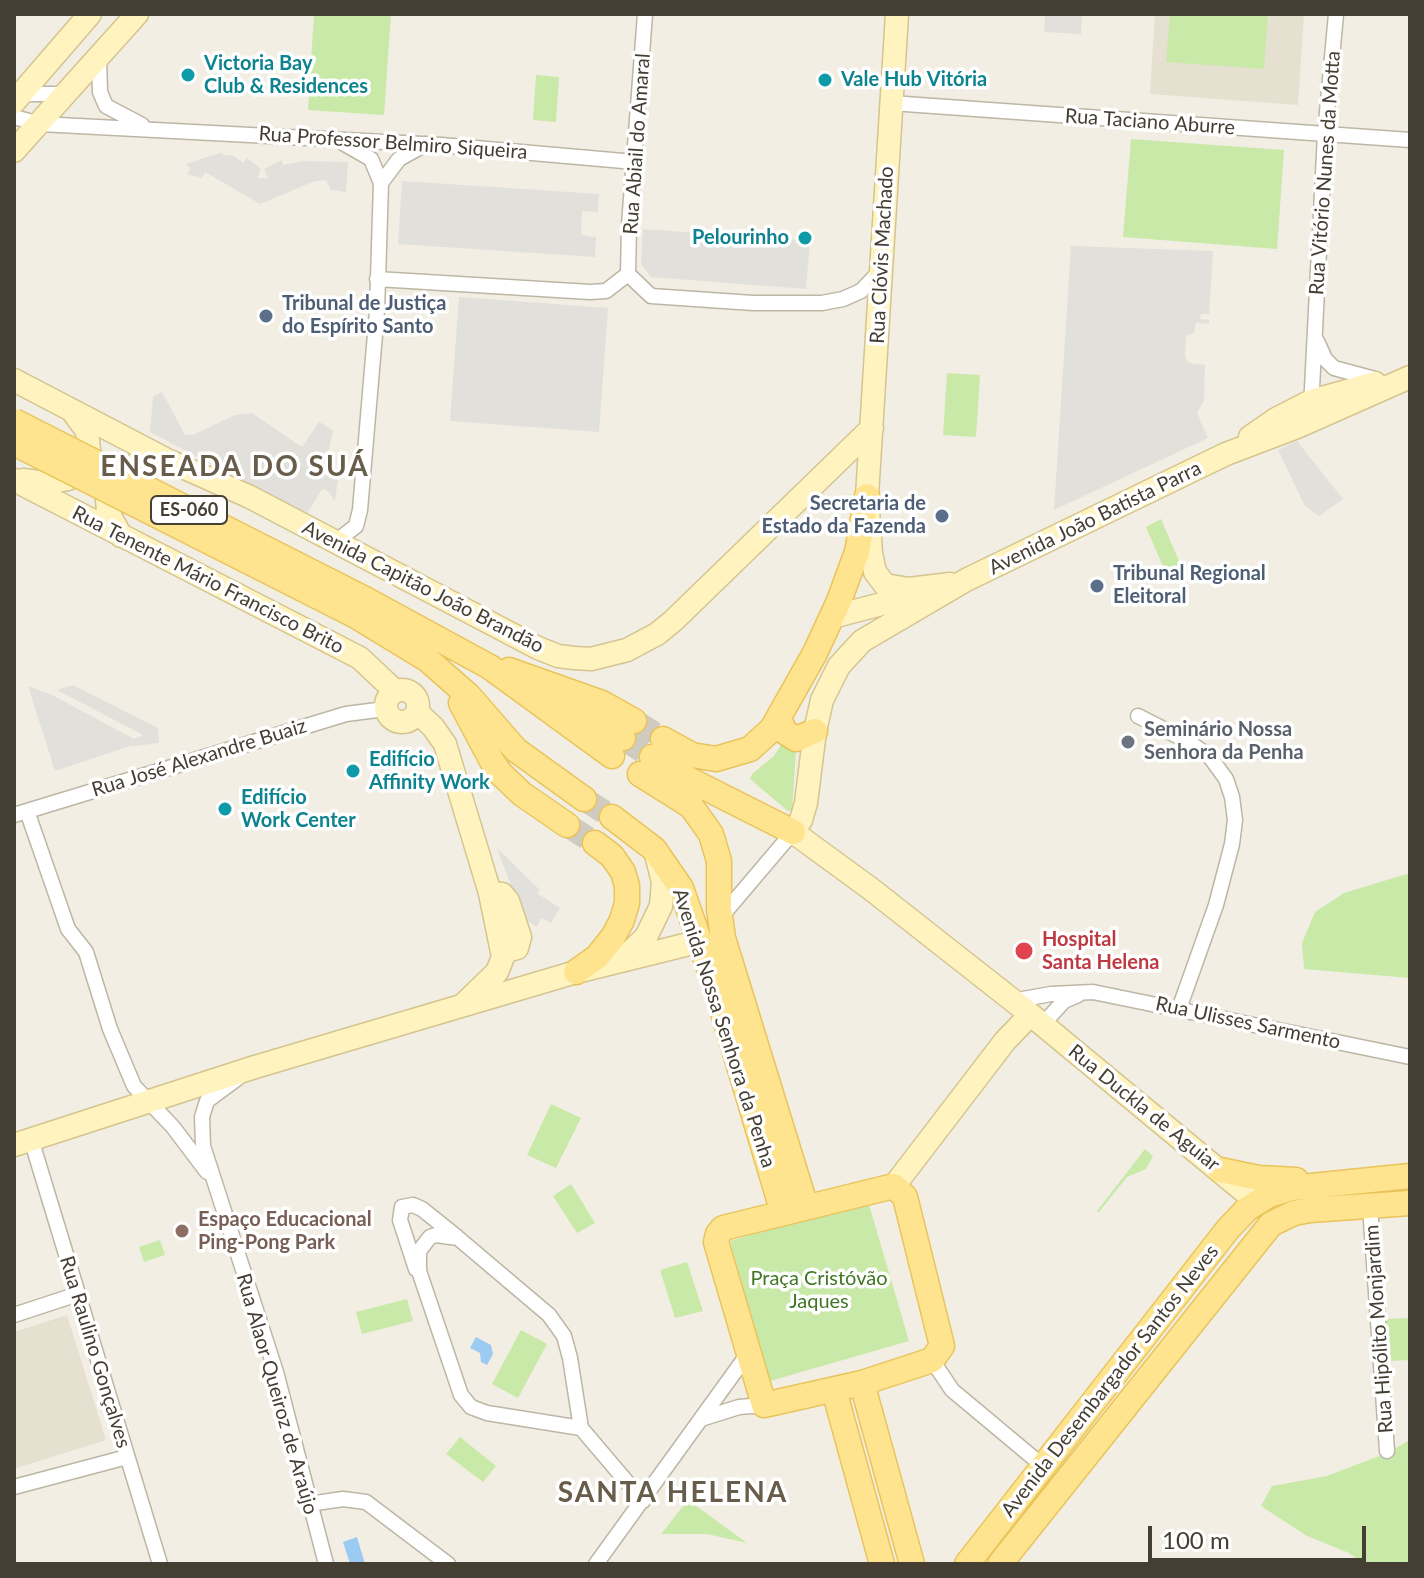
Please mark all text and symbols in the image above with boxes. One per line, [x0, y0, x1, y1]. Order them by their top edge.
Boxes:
street label: Rua Vitório Nunes da Motta [1304, 50, 1346, 296]
place label: Victoria Bay Club & Residences [204, 52, 368, 99]
street label: Rua Abiail do Amaral [619, 53, 655, 235]
marker: Victoria Bay Club & Residences [179, 66, 197, 84]
place label: Vale Hub Vitória [841, 68, 987, 92]
marker: Vale Hub Vitória [816, 71, 834, 89]
street label: Rua Taciano Aburre [1064, 104, 1236, 140]
street label: Rua Professor Belmiro Siqueira [258, 122, 528, 164]
street label: Rua Clóvis Machado [865, 166, 899, 344]
place label: Pelourinho [692, 226, 789, 250]
marker: Pelourinho [796, 229, 814, 247]
place label: Tribunal de Justiça do Espírito Santo [282, 292, 446, 339]
marker: Tribunal de Justiça do Espírito Santo [257, 307, 275, 325]
district label: ENSEADA DO SUÁ [100, 450, 370, 484]
street label: Avenida João Batista Parra [985, 456, 1205, 580]
place label: Secretaria de Estado da Fazenda [762, 492, 926, 539]
road number: ES-060 [151, 496, 227, 524]
street label: Rua Tenente Mário Francisco Brito [68, 501, 348, 659]
marker: Secretaria de Estado da Fazenda [933, 507, 951, 525]
street label: Avenida Capitão João Brandão [298, 516, 548, 658]
place label: Tribunal Regional Eleitoral [1113, 562, 1266, 609]
marker: Tribunal Regional Eleitoral [1088, 577, 1106, 595]
street label: Rua José Alexandre Buaiz [89, 714, 309, 802]
place label: Seminário Nossa Senhora da Penha [1144, 718, 1304, 765]
marker: Seminário Nossa Senhora da Penha [1119, 733, 1137, 751]
place label: Edifício Affinity Work [369, 748, 490, 795]
marker: Edifício Affinity Work [344, 762, 362, 780]
place label: Edifício Work Center [241, 786, 356, 833]
marker: Edifício Work Center [216, 800, 234, 818]
street label: Avenida Nossa Senhora da Penha [667, 885, 781, 1171]
place label: Hospital Santa Helena [1042, 928, 1159, 975]
marker: Hospital Santa Helena [1013, 940, 1035, 962]
street label: Rua Ulisses Sarmento [1153, 992, 1343, 1054]
street label: Rua Duckla de Aguiar [1063, 1040, 1225, 1176]
place label: Espaço Educacional Ping-Pong Park [198, 1208, 372, 1255]
marker: Espaço Educacional Ping-Pong Park [173, 1222, 191, 1240]
street label: Rua Hipólito Monjardim [1360, 1224, 1398, 1434]
street label: Avenida Desembargador Santos Neves [996, 1240, 1224, 1522]
street label: Rua Raulino Gonçalves [54, 1253, 136, 1451]
park label: Praça Cristóvão Jaques [750, 1267, 888, 1314]
street label: Rua Alaor Queiroz de Araújo [231, 1271, 323, 1517]
district label: SANTA HELENA [558, 1476, 788, 1510]
scale bar [1152, 1510, 1370, 1560]
text: 100 m [1162, 1525, 1230, 1554]

